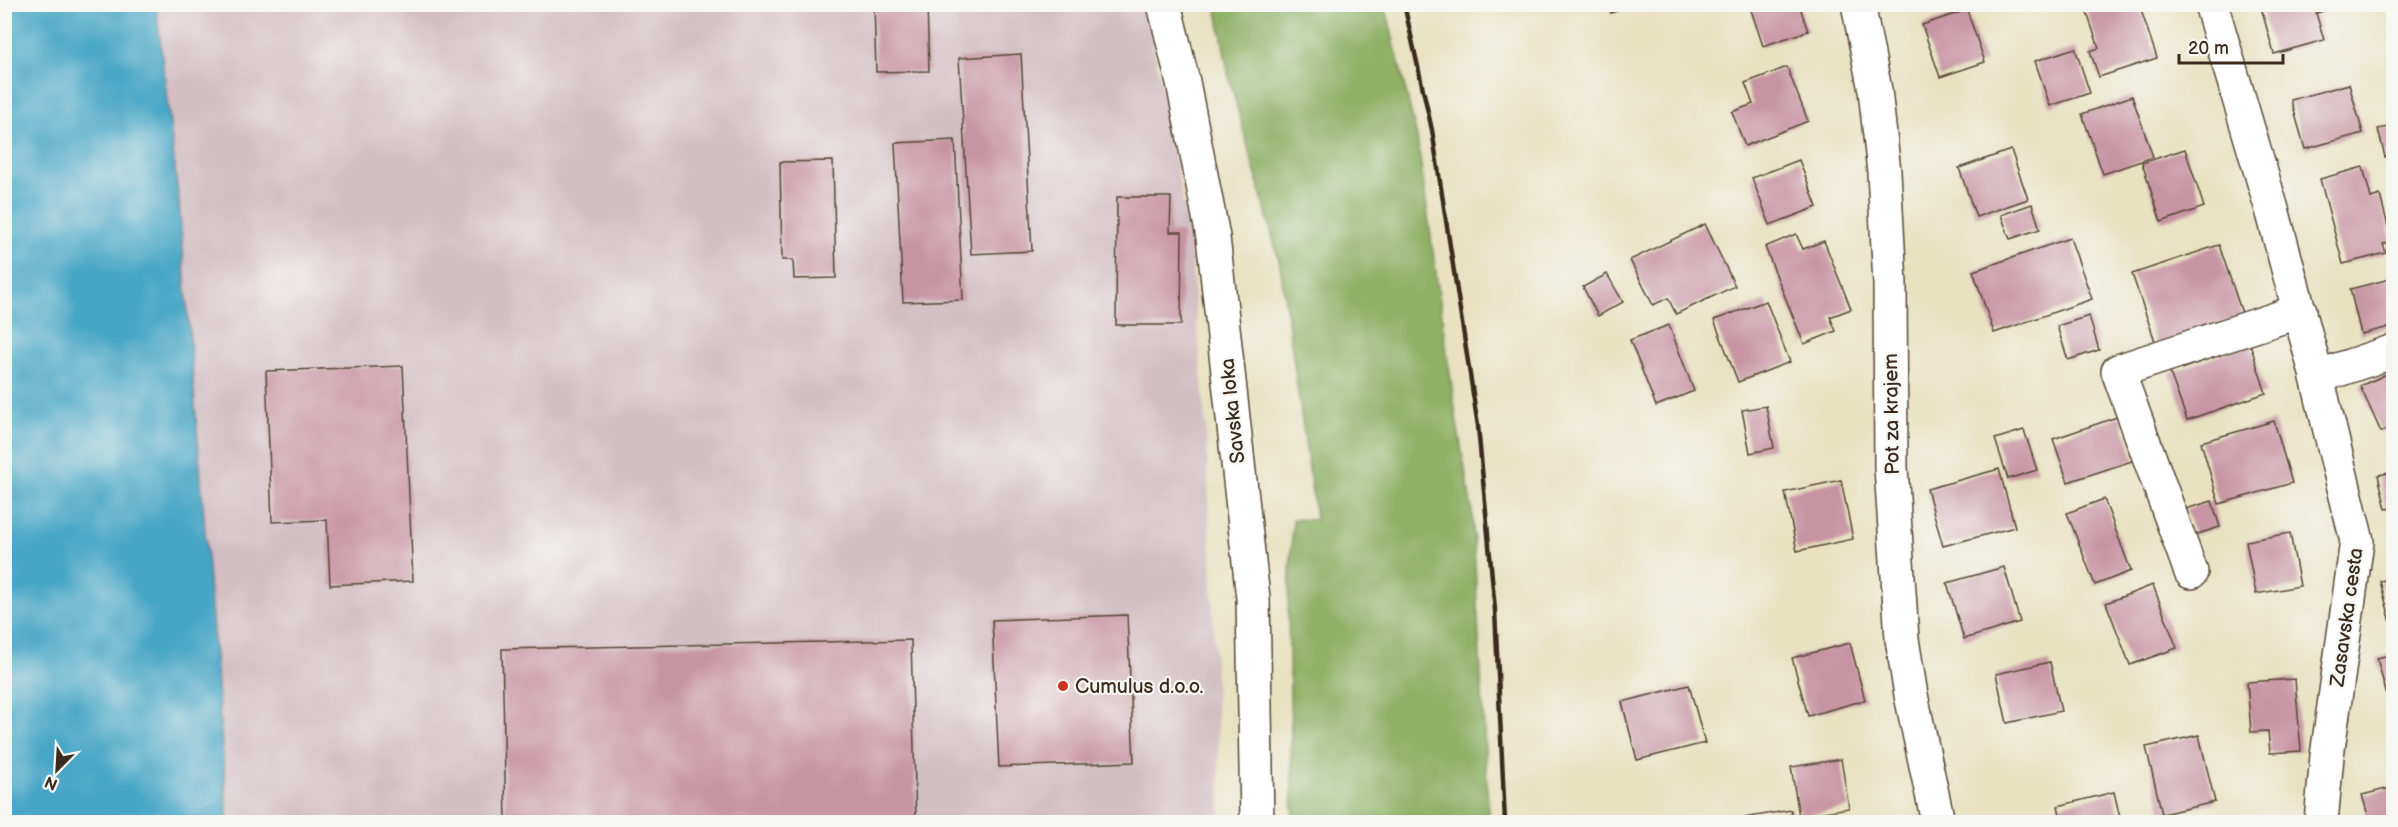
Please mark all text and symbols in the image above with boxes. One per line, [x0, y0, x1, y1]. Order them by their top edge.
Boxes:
scale bar [2179, 27, 2282, 65]
text: 20 m [2188, 38, 2229, 59]
street label: Pot za krajem [1879, 353, 1905, 475]
street label: Savska loka [1216, 357, 1250, 465]
street label: Zasavska cesta [2325, 546, 2369, 689]
place label: Cumulus d.o.o. [1075, 675, 1203, 699]
marker: Cumulus d.o.o. [1056, 679, 1070, 693]
north arrow [27, 740, 87, 800]
text: N [42, 771, 61, 793]

